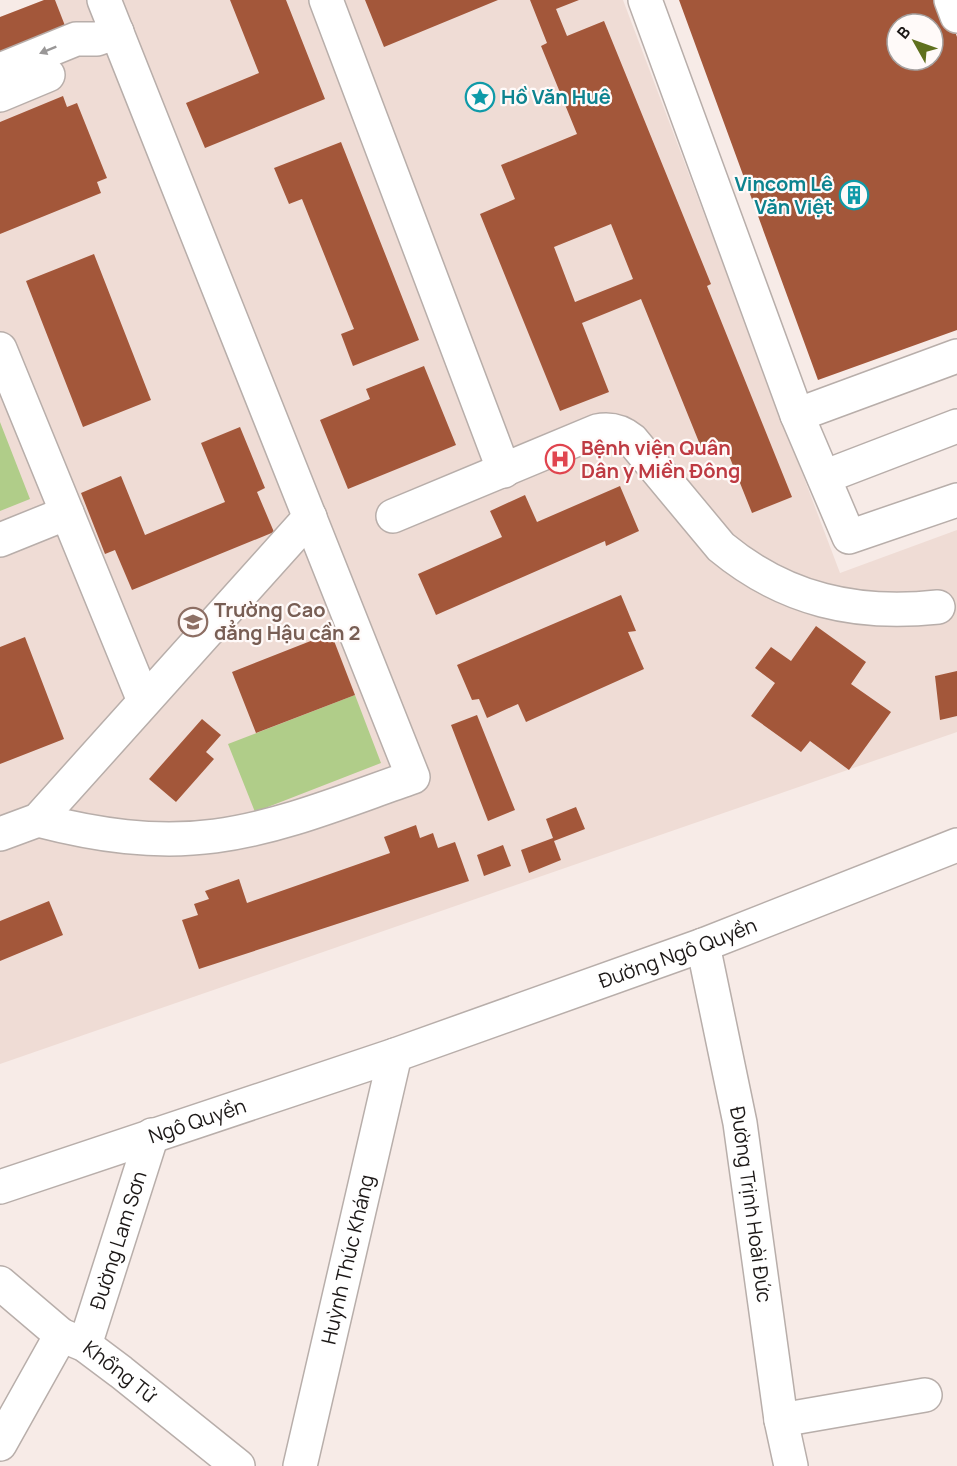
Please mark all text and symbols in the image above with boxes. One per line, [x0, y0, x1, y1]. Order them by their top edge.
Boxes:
north arrow [885, 12, 945, 72]
text: B [892, 21, 915, 43]
one-way arrow [39, 46, 57, 55]
place icon: Hồ Văn Huê [464, 81, 496, 113]
place label: Hồ Văn Huê [501, 83, 611, 110]
place label: Vincom Lê Văn Việt [734, 170, 833, 220]
building icon: Vincom Lê Văn Việt [838, 179, 870, 211]
place label: Bệnh viện Quân Dân y Miền Đông [581, 434, 740, 484]
hospital icon: Bệnh viện Quân Dân y Miền Đông [544, 443, 576, 475]
place label: Trường Cao đẳng Hậu cần 2 [214, 596, 360, 646]
school or university icon: Trường Cao đẳng Hậu cần 2 [177, 606, 209, 638]
street label: Đường Ngô Quyền [595, 911, 760, 994]
street label: Ngô Quyền [145, 1092, 249, 1149]
street label: Đường Trịnh Hoài Đức [724, 1104, 779, 1304]
street label: Đường Lam Sơn [83, 1168, 153, 1313]
street label: Huỳnh Thúc Kháng [315, 1172, 380, 1347]
street label: Khổng Tử [78, 1334, 163, 1409]

